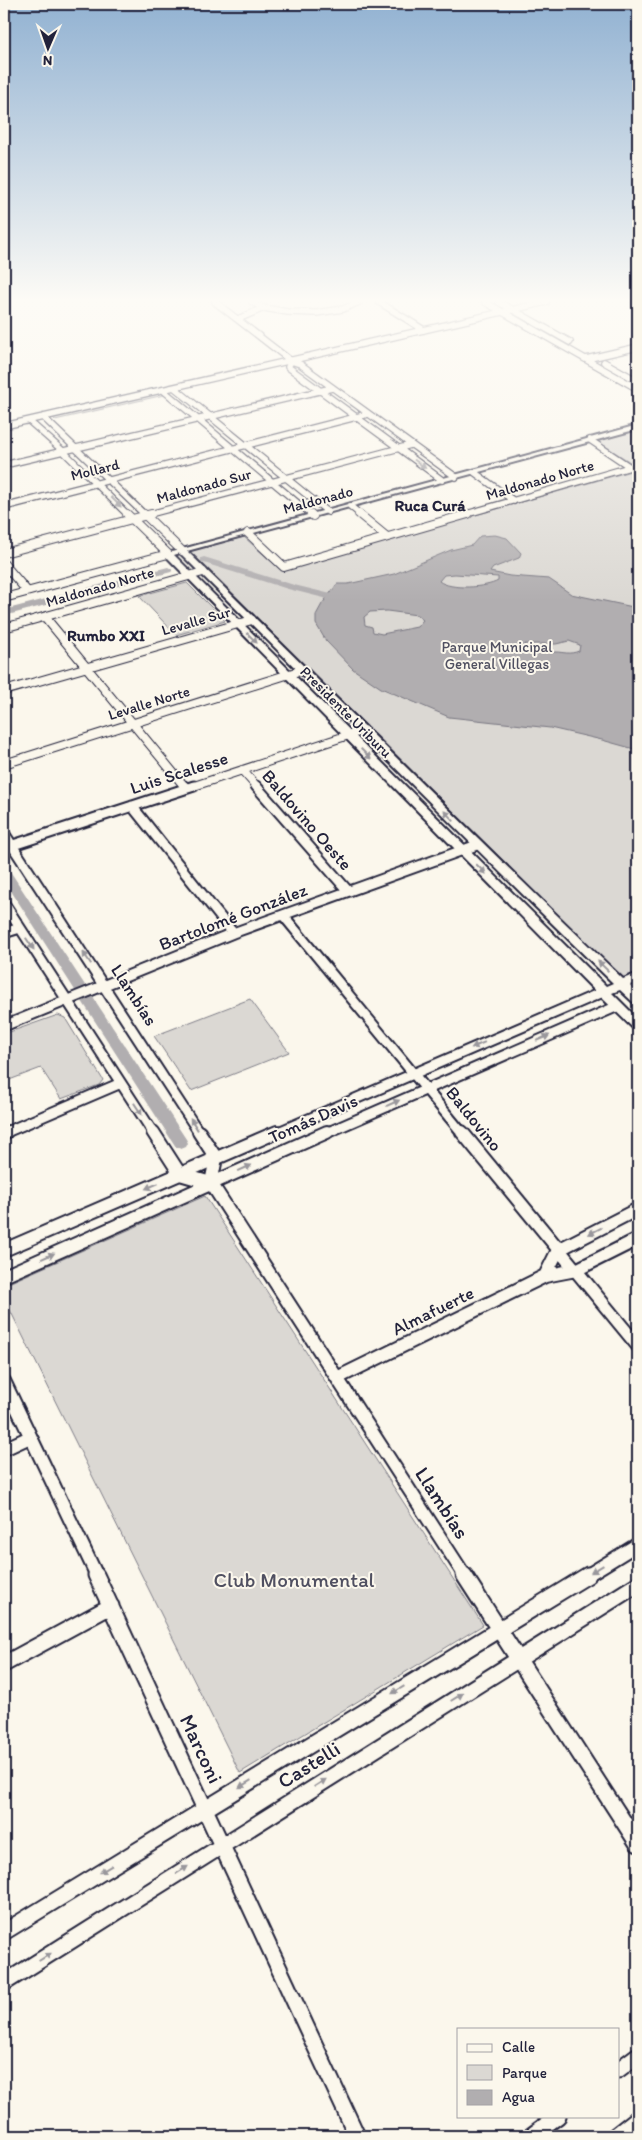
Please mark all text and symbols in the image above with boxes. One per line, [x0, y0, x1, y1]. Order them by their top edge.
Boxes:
north arrow [22, 22, 72, 72]
text: N [43, 52, 53, 69]
street label: Mollard [69, 455, 122, 485]
street label: Maldonado Norte [484, 456, 596, 504]
one-way arrow [413, 459, 427, 469]
street label: Maldonado Sur [155, 465, 254, 507]
street label: Maldonado [281, 482, 355, 518]
one-way arrow [109, 496, 121, 508]
district label: Ruca Curá [394, 496, 466, 515]
street label: Maldonado Norte [44, 563, 156, 611]
street label: Levalle Sur [159, 603, 233, 639]
district label: Rumbo XXI [67, 626, 145, 645]
one-way arrow [246, 632, 258, 644]
park label: Parque Municipal General Villegas [441, 638, 553, 673]
street label: Presidente Uriburu [296, 662, 396, 762]
street label: Levalle Norte [106, 682, 192, 724]
street label: Luis Scalesse [127, 747, 231, 799]
one-way arrow [360, 748, 372, 760]
street label: Baldovino Oeste [257, 765, 357, 875]
one-way arrow [443, 811, 455, 823]
one-way arrow [475, 863, 487, 875]
street label: Bartolomé González [156, 879, 310, 955]
one-way arrow [25, 937, 35, 950]
one-way arrow [82, 951, 92, 964]
street label: Llambías [106, 960, 162, 1030]
one-way arrow [598, 960, 610, 972]
one-way arrow [536, 1034, 550, 1042]
one-way arrow [471, 1041, 485, 1049]
street label: Baldovino [441, 1082, 507, 1156]
street label: Tomás Davis [265, 1090, 361, 1148]
one-way arrow [386, 1098, 400, 1106]
one-way arrow [133, 1103, 143, 1116]
one-way arrow [189, 1117, 198, 1130]
one-way arrow [238, 1164, 252, 1172]
one-way arrow [145, 1182, 159, 1190]
one-way arrow [588, 1227, 602, 1235]
one-way arrow [41, 1251, 55, 1259]
street label: Almafuerte [389, 1282, 477, 1340]
street label: Llambías [410, 1462, 475, 1543]
one-way arrow [590, 1565, 603, 1574]
park label: Club Monumental [214, 1567, 375, 1592]
one-way arrow [392, 1686, 405, 1695]
one-way arrow [451, 1692, 464, 1701]
street label: Marconi [175, 1710, 228, 1787]
street label: Castelli [273, 1736, 345, 1793]
one-way arrow [313, 1779, 327, 1788]
one-way arrow [238, 1780, 251, 1789]
one-way arrow [99, 1864, 113, 1874]
one-way arrow [176, 1865, 189, 1875]
one-way arrow [38, 1952, 52, 1961]
legend [457, 2028, 620, 2118]
text: Calle [502, 2038, 535, 2056]
text: Parque [502, 2064, 547, 2082]
text: Agua [502, 2088, 536, 2106]

